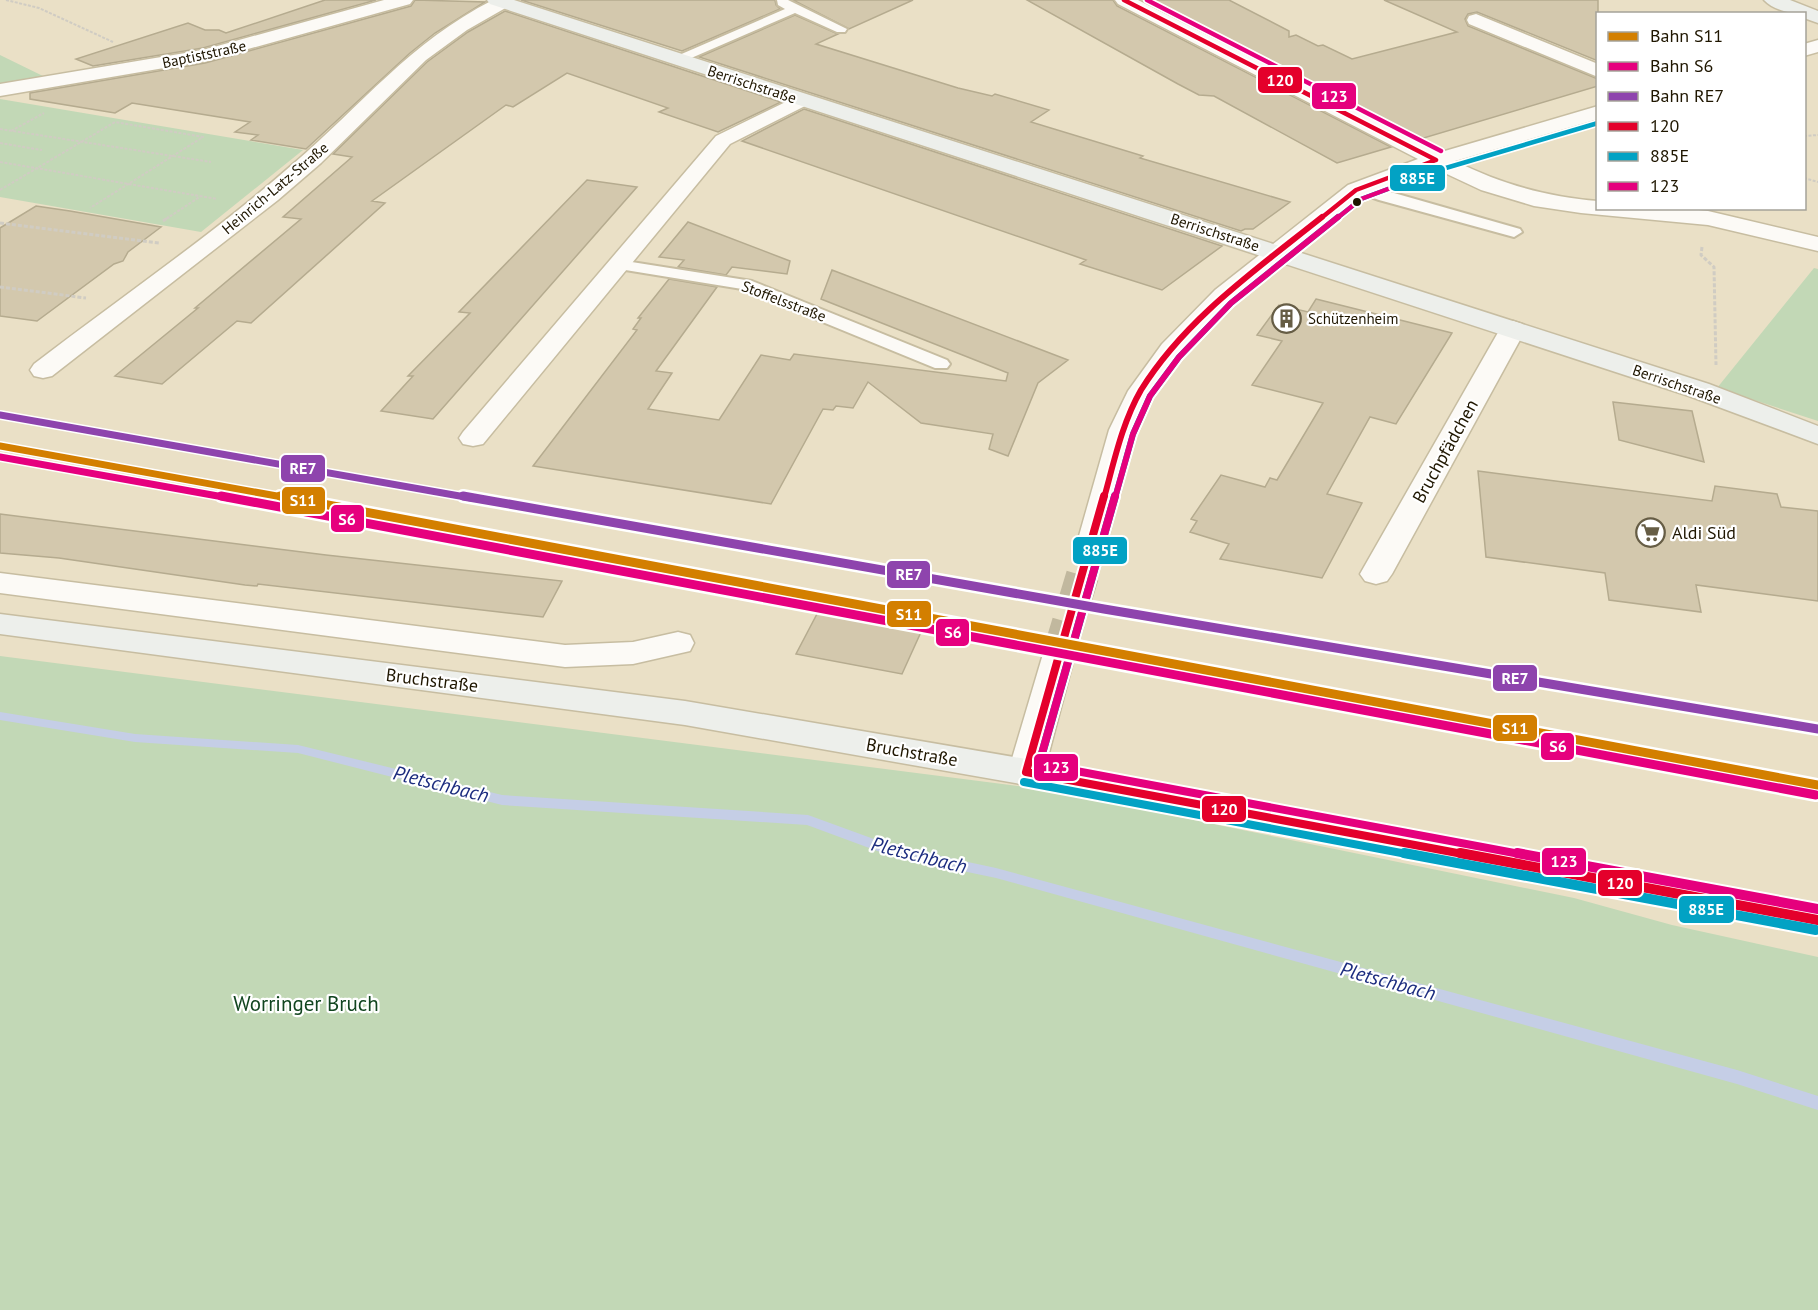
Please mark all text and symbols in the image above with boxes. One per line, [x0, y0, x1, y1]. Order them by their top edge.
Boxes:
legend [1596, 12, 1806, 210]
text: Bahn S11 [1650, 24, 1723, 47]
street label: Baptiststraße [160, 36, 248, 72]
text: Bahn S6 [1650, 54, 1713, 77]
street label: Berrischstraße [705, 61, 799, 107]
line badge: 120 [1257, 66, 1303, 94]
text: 120 [1266, 70, 1294, 90]
line badge: 123 [1311, 82, 1357, 110]
text: Bahn RE7 [1650, 84, 1724, 107]
text: 123 [1320, 86, 1348, 106]
text: 120 [1650, 114, 1680, 137]
street label: Heinrich-Latz-Straße [218, 138, 332, 238]
text: 885E [1650, 144, 1689, 167]
line badge: 885E [1389, 164, 1446, 192]
text: 885E [1399, 168, 1435, 188]
text: 123 [1650, 174, 1679, 197]
unlabelled marker [1351, 196, 1363, 208]
street label: Berrischstraße [1168, 209, 1262, 255]
street label: Stoffelsstraße [739, 276, 829, 326]
building icon: Schützenheim [1271, 302, 1303, 334]
place label: Schützenheim [1308, 309, 1398, 328]
street label: Berrischstraße [1630, 360, 1724, 408]
street label: Bruchpfädchen [1407, 395, 1483, 507]
line badge: RE7 [280, 454, 326, 483]
text: RE7 [289, 458, 317, 478]
line badge: S11 [281, 486, 326, 515]
text: S11 [290, 490, 316, 510]
line badge: S6 [330, 504, 365, 533]
text: S6 [338, 509, 356, 529]
supermarket icon: Aldi Süd [1635, 516, 1667, 548]
place label: Aldi Süd [1672, 521, 1736, 544]
line badge: 885E [1072, 536, 1128, 565]
text: 885E [1082, 540, 1118, 560]
line badge: RE7 [886, 560, 931, 589]
text: RE7 [895, 564, 923, 584]
line badge: S11 [886, 600, 932, 628]
text: S11 [896, 604, 922, 624]
line badge: S6 [935, 618, 970, 647]
text: S6 [944, 622, 962, 642]
street label: Bruchstraße [385, 663, 479, 697]
line badge: RE7 [1492, 664, 1538, 692]
text: RE7 [1501, 668, 1529, 688]
line badge: S11 [1492, 714, 1538, 742]
text: S11 [1502, 718, 1528, 738]
line badge: S6 [1540, 732, 1575, 761]
street label: Bruchstraße [864, 733, 960, 771]
text: S6 [1549, 736, 1567, 756]
line badge: 123 [1033, 753, 1079, 782]
text: 123 [1042, 757, 1070, 777]
water label: Pletschbach [390, 760, 492, 808]
line badge: 120 [1201, 795, 1247, 823]
text: 120 [1210, 799, 1238, 819]
water label: Pletschbach [868, 831, 970, 879]
line badge: 123 [1541, 847, 1587, 876]
text: 123 [1550, 851, 1578, 871]
line badge: 120 [1597, 869, 1643, 897]
text: 120 [1606, 873, 1634, 893]
line badge: 885E [1678, 895, 1735, 924]
text: 885E [1688, 899, 1724, 919]
water label: Pletschbach [1337, 956, 1439, 1006]
park label: Worringer Bruch [233, 990, 379, 1017]

